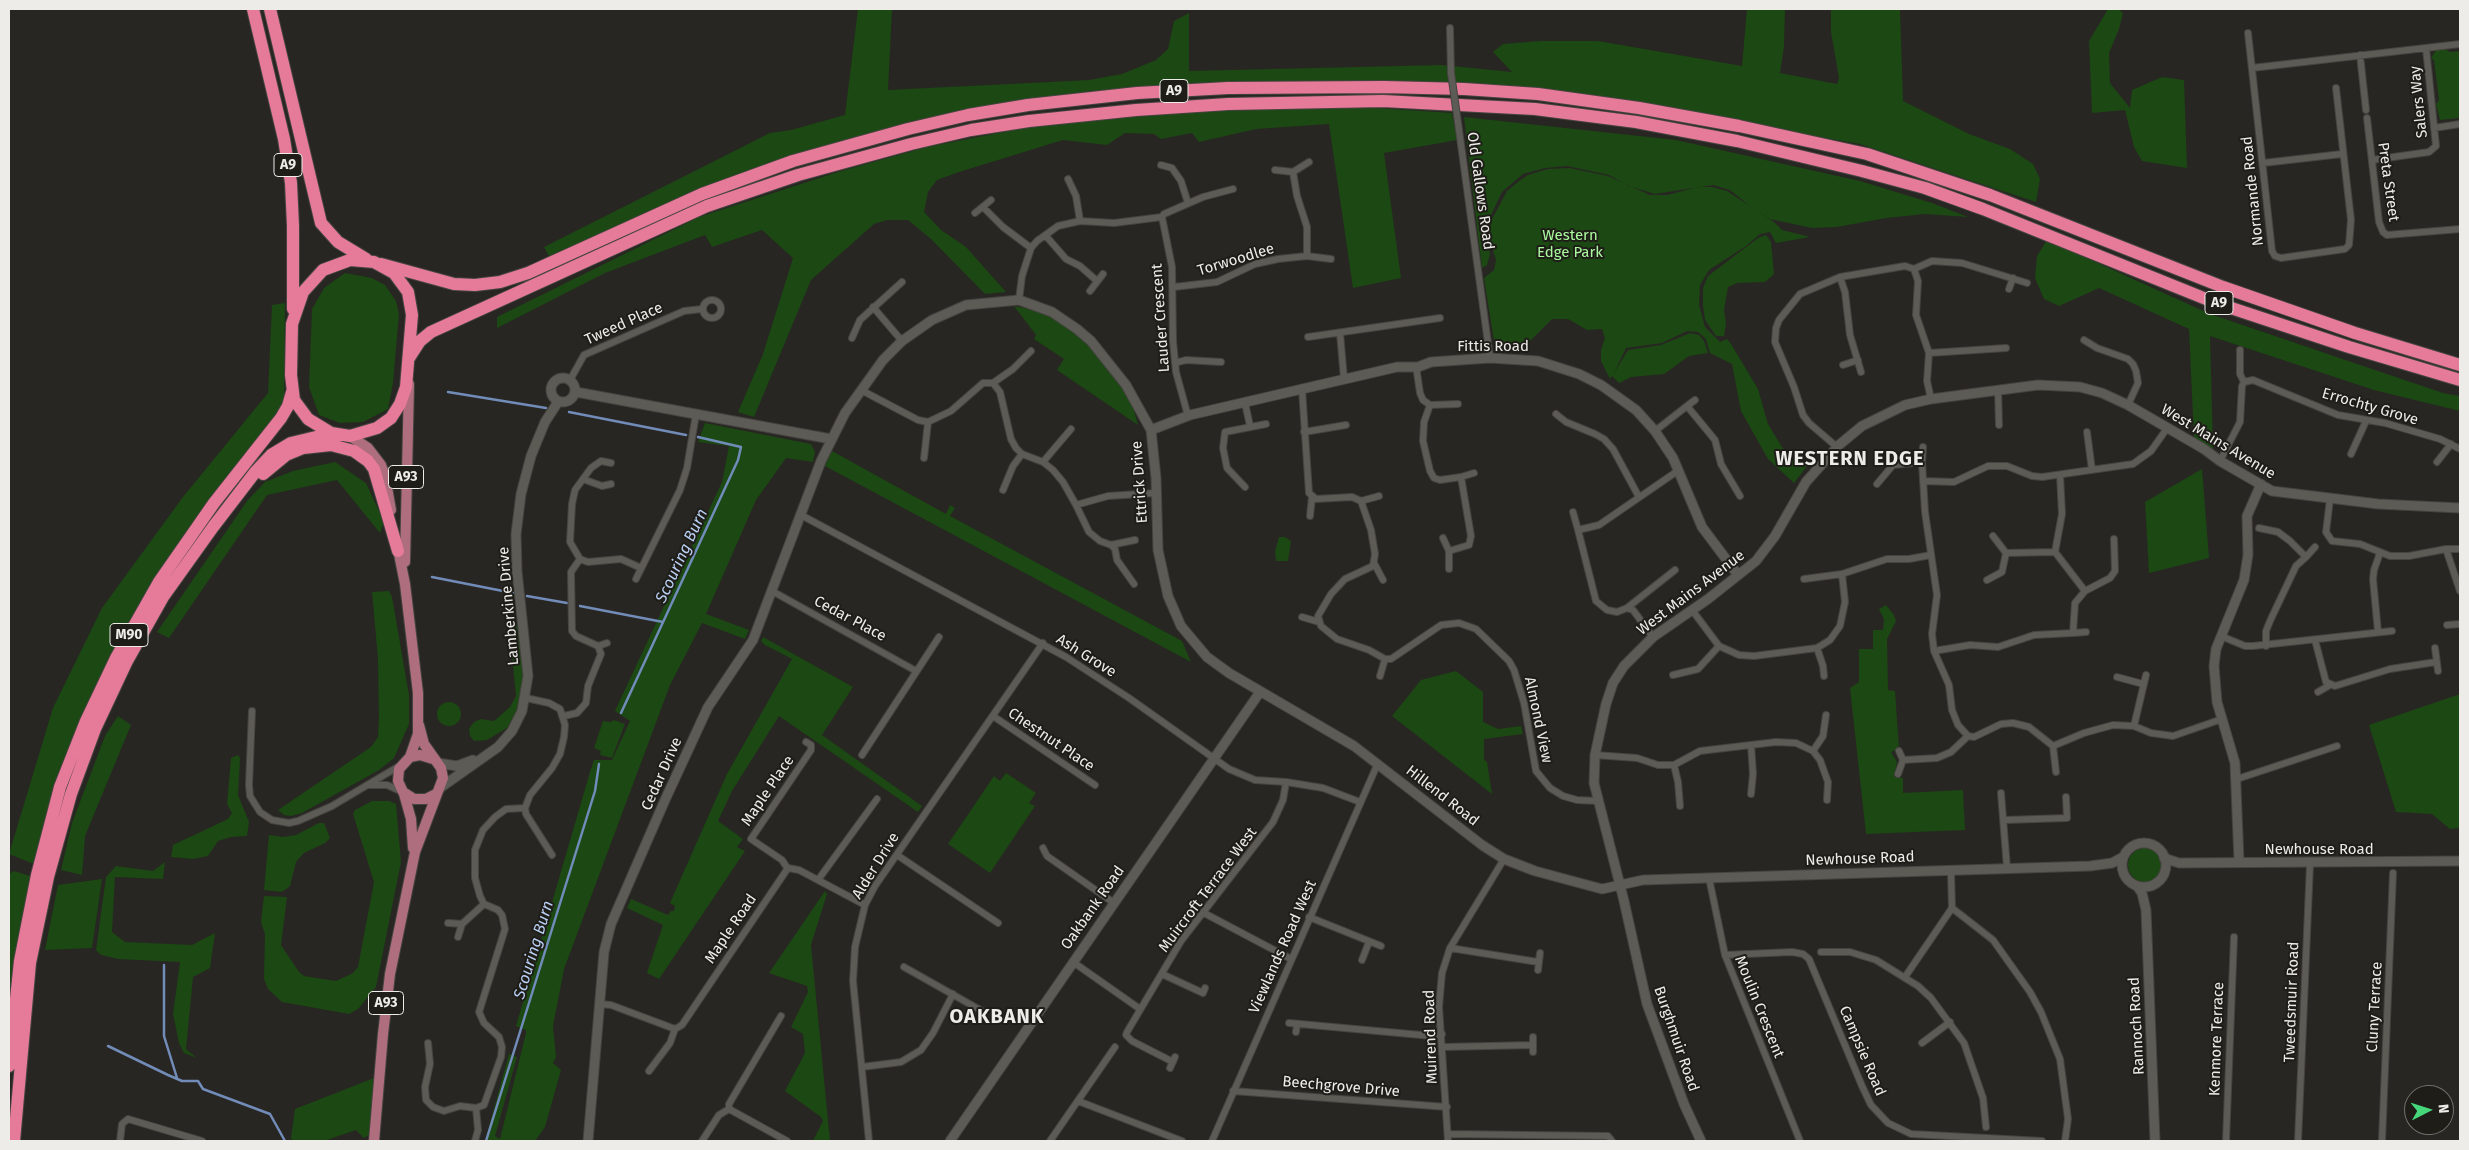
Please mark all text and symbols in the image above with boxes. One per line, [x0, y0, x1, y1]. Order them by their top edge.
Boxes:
street label: Salers Way [2406, 65, 2432, 139]
road number: A9 [1160, 80, 1188, 102]
street label: Old Gallows Road [1463, 131, 1497, 251]
street label: Normande Road [2238, 135, 2268, 247]
street label: Preta Street [2374, 141, 2402, 223]
road number: A9 [274, 154, 302, 176]
park label: Western Edge Park [1537, 227, 1603, 262]
street label: Torwoodlee [1195, 240, 1277, 280]
street label: Lauder Crescent [1148, 263, 1174, 373]
road number: A9 [2205, 292, 2233, 314]
street label: Tweed Place [582, 299, 666, 349]
street label: Fittis Road [1457, 338, 1529, 356]
street label: Errochty Grove [2320, 385, 2420, 429]
street label: West Mains Avenue [2157, 401, 2279, 483]
street label: Ettrick Drive [1128, 440, 1152, 524]
district label: WESTERN EDGE [1774, 447, 1926, 471]
road number: A93 [388, 466, 424, 488]
water label: Scouring Burn [652, 506, 712, 606]
street label: Lamberkine Drive [495, 546, 523, 666]
street label: West Mains Avenue [1634, 547, 1748, 639]
street label: Cedar Place [811, 592, 889, 646]
road number: M90 [110, 624, 148, 646]
street label: Ash Grove [1053, 631, 1119, 681]
street label: Almond View [1520, 675, 1556, 765]
street label: Chestnut Place [1004, 704, 1098, 776]
street label: Cedar Drive [638, 735, 686, 813]
street label: Maple Place [738, 752, 798, 830]
street label: Hillend Road [1402, 762, 1482, 830]
street label: Muircroft Terrace West [1155, 824, 1261, 956]
street label: Alder Drive [848, 829, 904, 903]
street label: Newhouse Road [2264, 841, 2374, 859]
street label: Newhouse Road [1805, 848, 1915, 870]
street label: Oakbank Road [1058, 863, 1128, 953]
street label: Viewlands Road West [1245, 878, 1321, 1016]
street label: Maple Road [701, 891, 761, 967]
water label: Scouring Burn [510, 899, 558, 1001]
street label: Tweedsmuir Road [2281, 941, 2303, 1063]
street label: Moulin Crescent [1730, 953, 1788, 1061]
street label: Cluny Terrace [2364, 961, 2386, 1053]
street label: Rannoch Road [2125, 977, 2149, 1075]
street label: Kenmore Terrace [2206, 982, 2228, 1096]
street label: Burghmuir Road [1650, 984, 1702, 1094]
street label: Muirend Road [1420, 989, 1442, 1085]
road number: A93 [368, 991, 404, 1014]
street label: Campsie Road [1835, 1003, 1889, 1099]
district label: OAKBANK [949, 1005, 1045, 1029]
street label: Beechgrove Drive [1281, 1073, 1401, 1101]
north arrow [2404, 1085, 2454, 1135]
text: N [2435, 1103, 2452, 1114]

